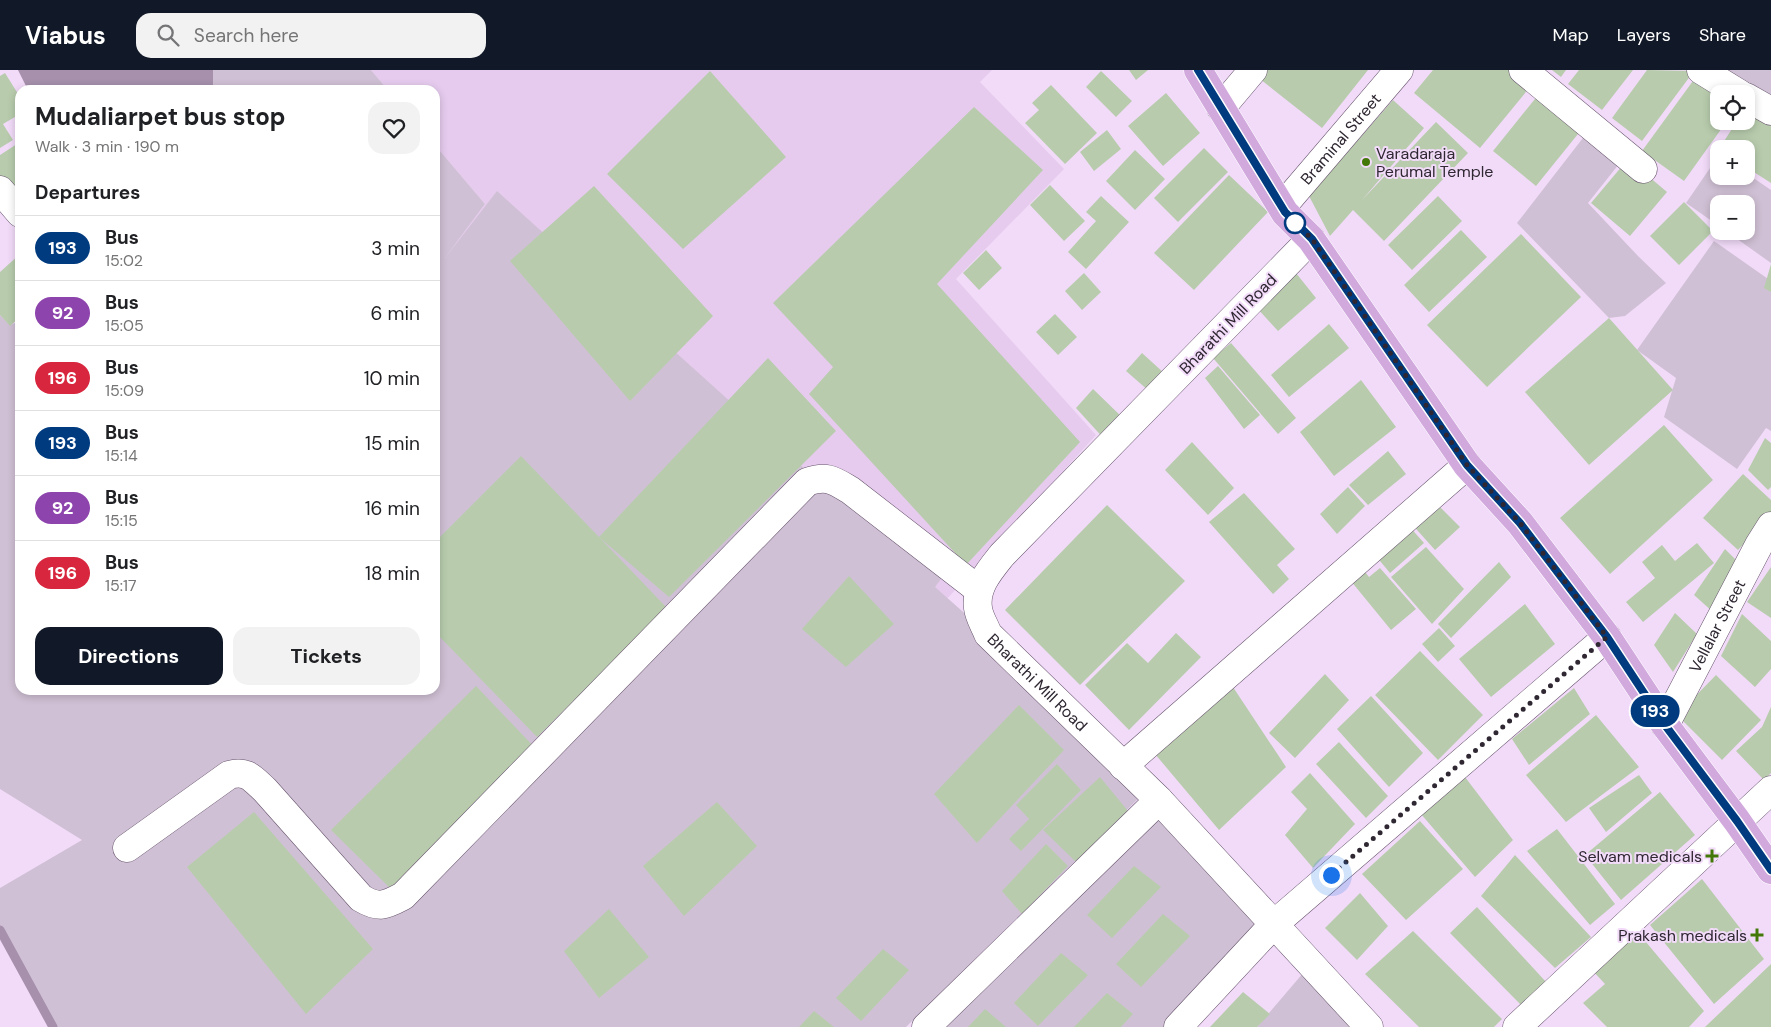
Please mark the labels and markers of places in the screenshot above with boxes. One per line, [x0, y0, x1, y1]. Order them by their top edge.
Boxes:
place label: Varadaraja Perumal Temple [1376, 143, 1493, 182]
marker: Varadaraja Perumal Temple [1360, 156, 1372, 168]
unlabelled marker [1284, 212, 1306, 234]
place label: Selvam medicals [1578, 846, 1702, 867]
marker: Selvam medicals [1706, 850, 1718, 862]
place label: Prakash medicals [1618, 925, 1747, 946]
marker: Prakash medicals [1751, 929, 1763, 941]

